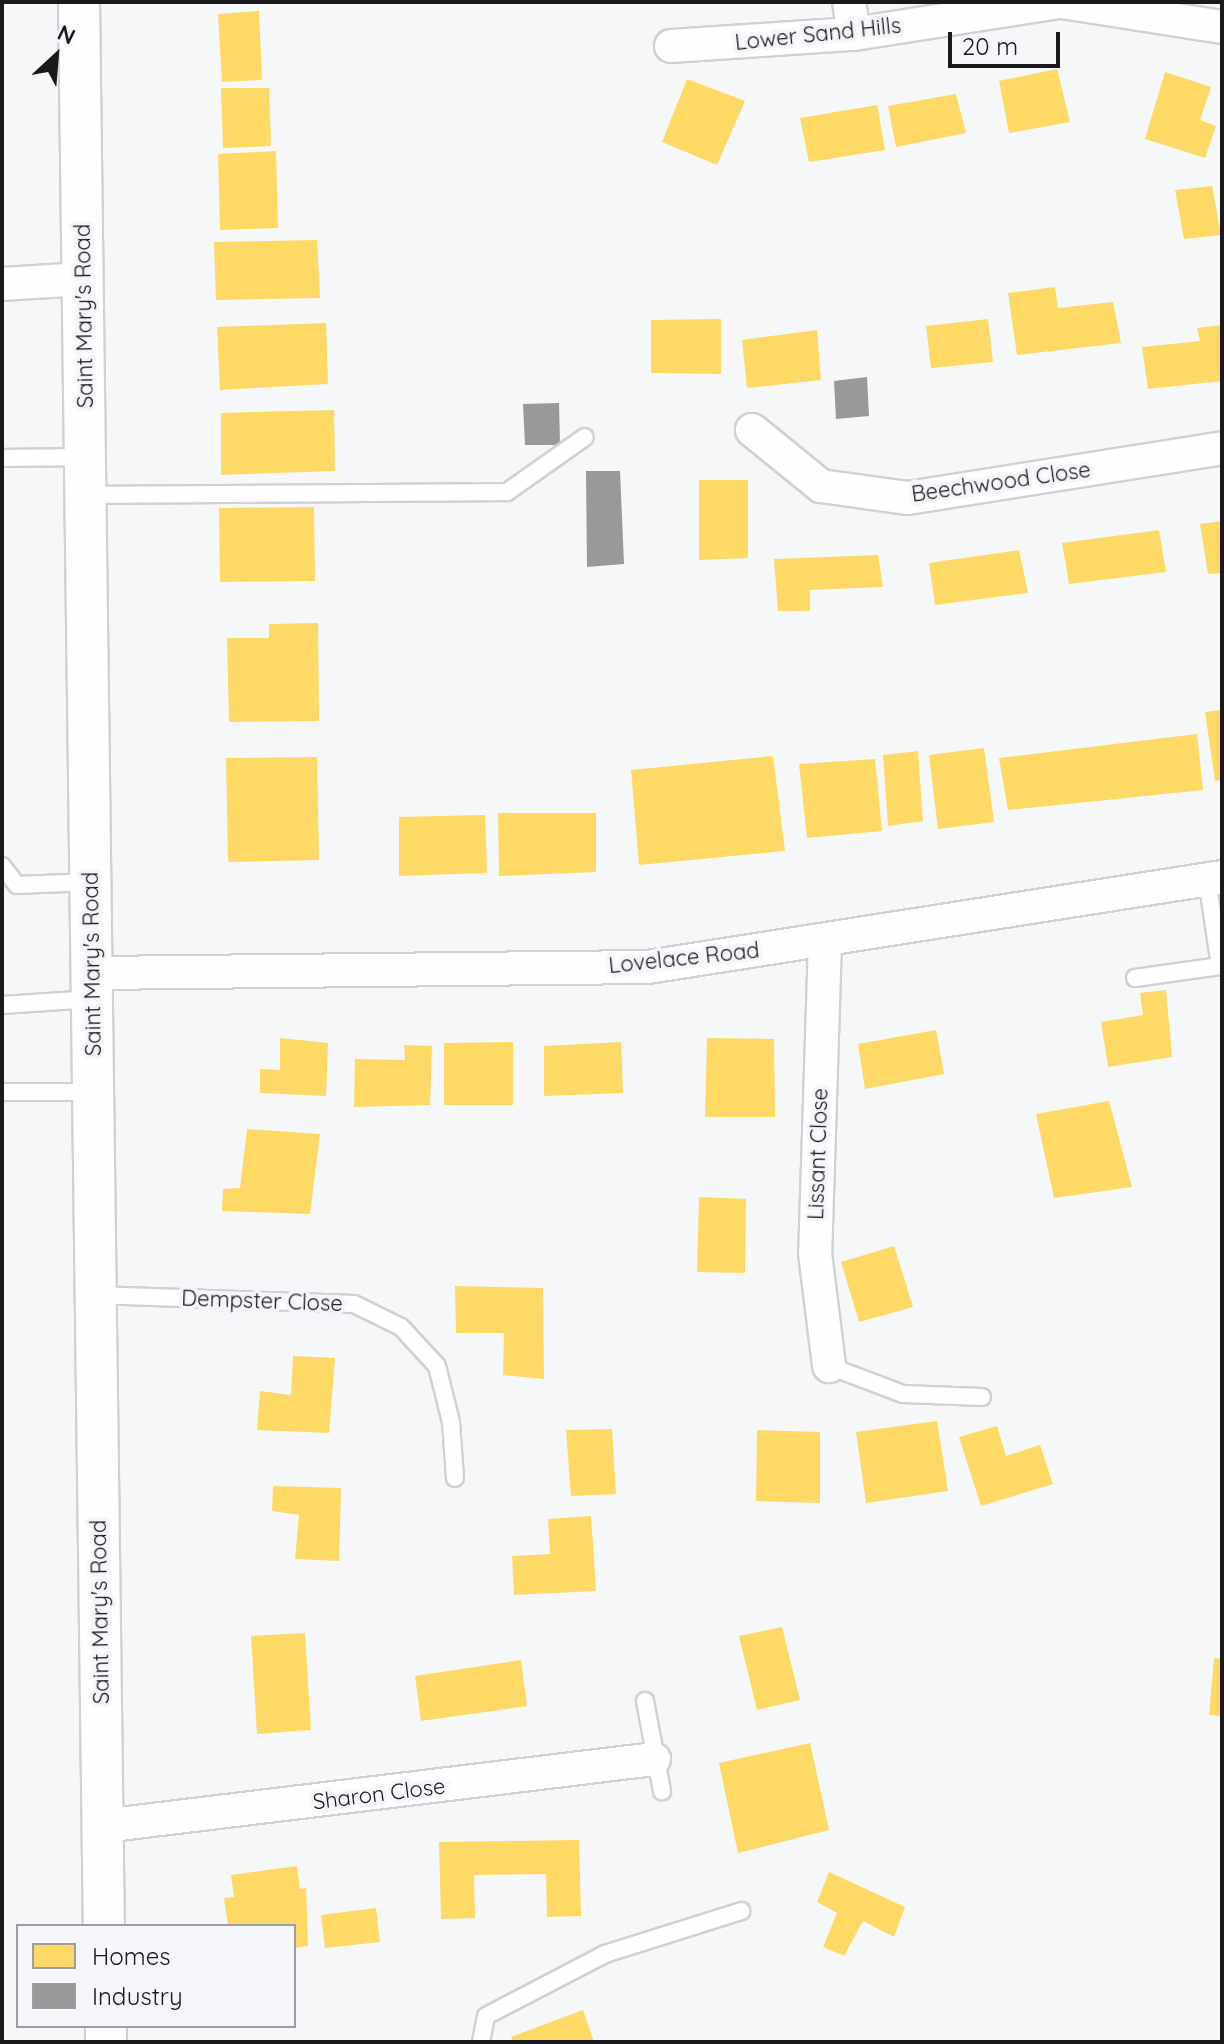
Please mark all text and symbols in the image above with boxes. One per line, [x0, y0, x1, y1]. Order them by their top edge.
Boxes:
street label: Lower Sand Hills [733, 12, 903, 56]
north arrow [16, 16, 96, 96]
scale bar [952, 16, 1064, 66]
text: N [53, 18, 80, 51]
text: 20 m [962, 31, 1018, 61]
street label: Saint Mary's Road [69, 224, 99, 408]
street label: Beechwood Close [910, 456, 1092, 508]
street label: Saint Mary's Road [77, 872, 107, 1056]
street label: Lovelace Road [607, 937, 761, 979]
street label: Lissant Close [803, 1088, 833, 1220]
street label: Dempster Close [181, 1285, 343, 1317]
street label: Saint Mary's Road [85, 1520, 115, 1704]
street label: Sharon Close [311, 1773, 447, 1815]
legend [16, 1924, 296, 2028]
text: Homes [92, 1941, 170, 1971]
text: Industry [92, 1981, 183, 2011]

